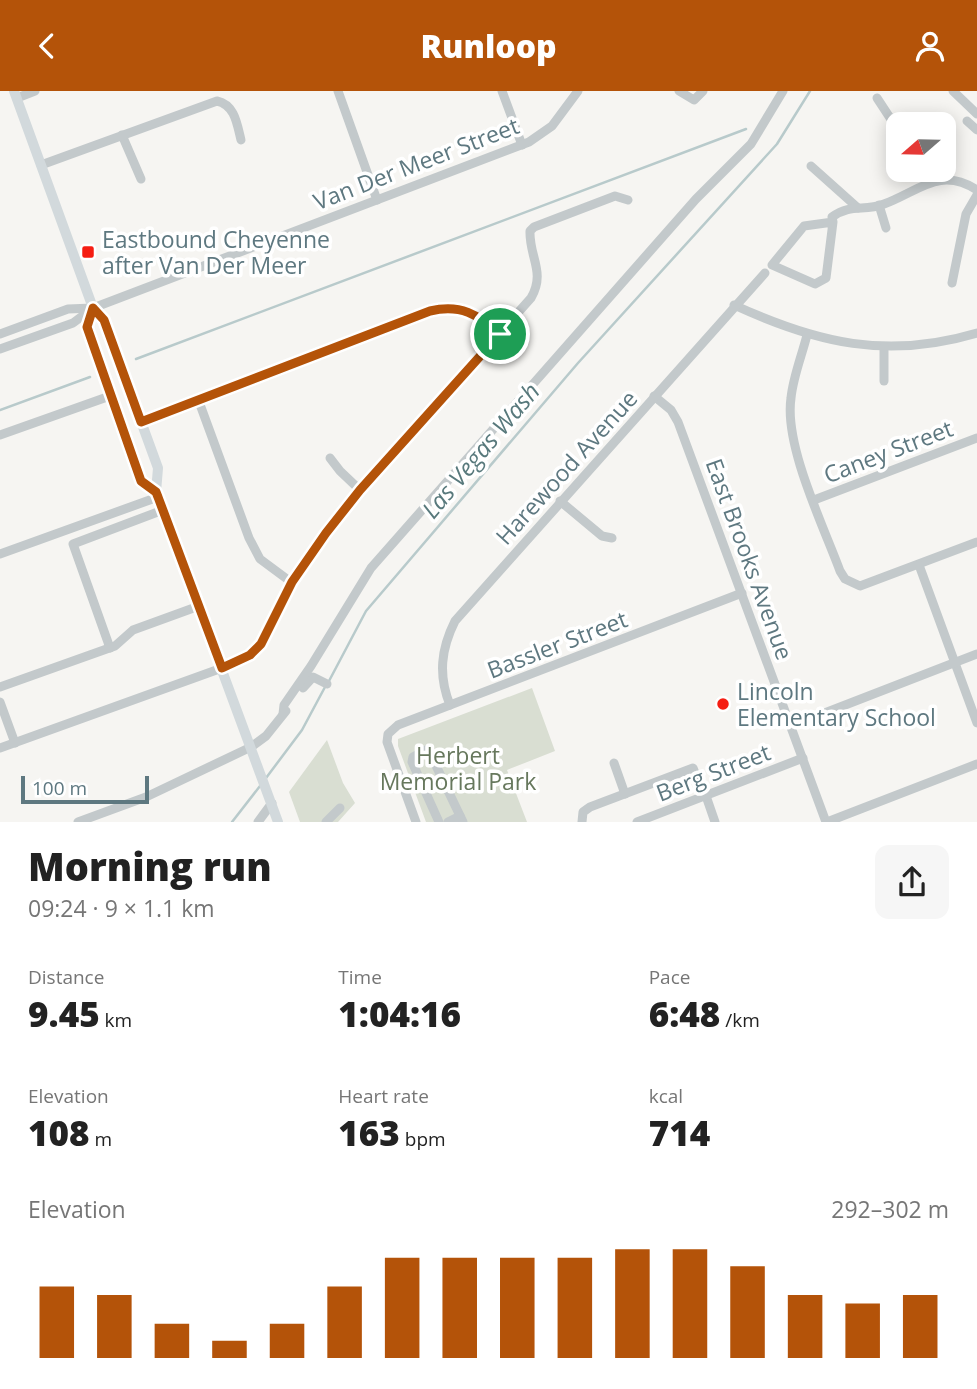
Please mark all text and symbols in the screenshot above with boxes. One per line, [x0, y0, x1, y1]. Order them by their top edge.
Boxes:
text: Runloop [420, 24, 557, 67]
icon: back [28, 27, 66, 65]
icon: person [911, 27, 949, 65]
street label: Van Der Meer Street [309, 109, 523, 217]
north arrow [886, 112, 956, 182]
map controls [886, 112, 956, 182]
place label: Eastbound Cheyenne after Van Der Meer [102, 223, 330, 281]
marker: Eastbound Cheyenne after Van Der Meer [80, 244, 96, 260]
pin [470, 304, 530, 364]
icon: arrive [481, 315, 519, 353]
water label: Las Vegas Wash [413, 375, 547, 525]
street label: Harewood Avenue [488, 383, 644, 551]
street label: Caney Street [819, 412, 957, 490]
street label: East Brooks Avenue [699, 454, 801, 664]
street label: Bassler Street [482, 603, 632, 685]
place label: Lincoln Elementary School [737, 675, 936, 733]
marker: Lincoln Elementary School [715, 696, 731, 712]
street label: Berg Street [651, 736, 775, 808]
park label: Herbert Memorial Park [380, 739, 536, 797]
scale bar [21, 773, 149, 805]
text: 100 m [32, 775, 87, 801]
text: Morning run [28, 840, 272, 892]
button: share [875, 845, 949, 919]
text: 09:24 · 9 × 1.1 km [28, 892, 215, 924]
text: Distance [28, 964, 104, 990]
text: Time [338, 964, 382, 990]
text: Pace [649, 964, 690, 990]
text: 9.45 [28, 990, 100, 1037]
text: 1:04:16 [338, 990, 461, 1037]
text: 6:48 [649, 990, 720, 1037]
text: km [100, 1007, 132, 1033]
text: /km [720, 1007, 760, 1033]
text: Elevation [28, 1083, 109, 1109]
text: Heart rate [338, 1083, 429, 1109]
text: kcal [649, 1083, 683, 1109]
text: 108 [28, 1109, 90, 1156]
text: 163 [338, 1109, 400, 1156]
text: 714 [649, 1109, 710, 1156]
text: m [90, 1126, 112, 1152]
text: bpm [400, 1126, 446, 1152]
text: Elevation [28, 1193, 126, 1225]
text: 292–302 m [831, 1193, 949, 1225]

